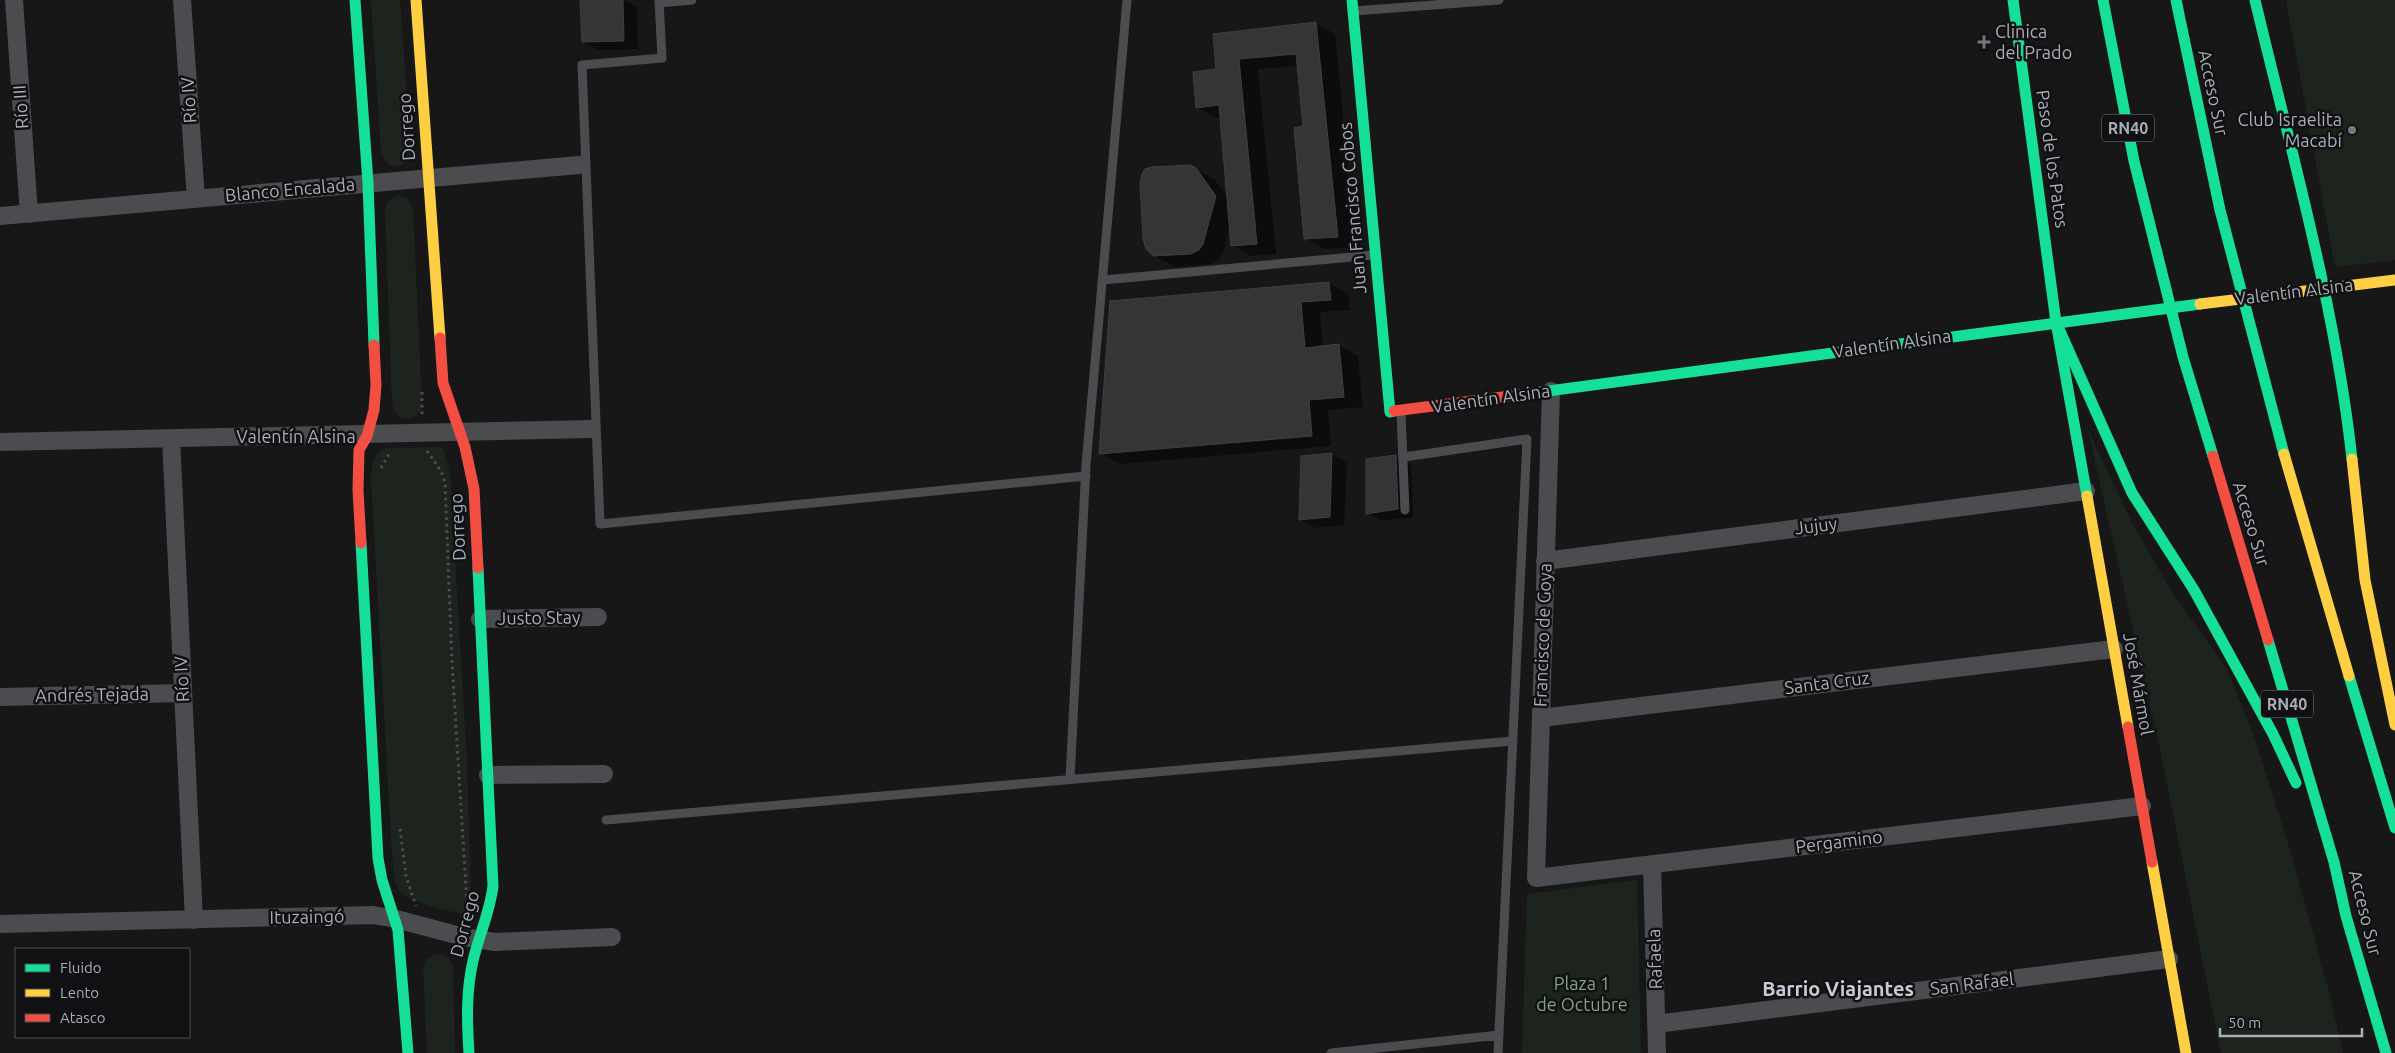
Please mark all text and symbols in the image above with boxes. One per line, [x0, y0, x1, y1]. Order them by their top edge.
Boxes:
place label: Clinica del Prado [1995, 21, 2072, 62]
marker: Clinica del Prado [1977, 35, 1991, 49]
street label: Acceso Sur [2195, 48, 2233, 138]
street label: Río IV [176, 76, 200, 124]
street label: Río III [8, 84, 32, 130]
street label: Paso de los Patos [2033, 88, 2073, 229]
street label: Dorrego [394, 93, 418, 162]
place label: Club Israelita Macabí [2238, 109, 2343, 150]
road number: RN40 [2102, 115, 2154, 142]
street label: Juan Francisco Cobos [1335, 121, 1369, 295]
marker: Club Israelita Macabí [2346, 124, 2358, 136]
street label: Blanco Encalada [224, 173, 356, 205]
street label: Valentín Alsina [2233, 274, 2354, 308]
street label: Valentín Alsina [1831, 325, 1952, 361]
street label: Valentín Alsina [1430, 380, 1551, 416]
street label: Valentín Alsina [236, 426, 356, 446]
street label: Acceso Sur [2230, 479, 2274, 569]
street label: Dorrego [445, 493, 469, 561]
street label: Jujuy [1794, 512, 1838, 538]
street label: Francisco de Goya [1529, 563, 1555, 707]
street label: Justo Stay [497, 606, 581, 628]
street label: José Mármol [2120, 631, 2158, 737]
street label: Río IV [170, 655, 192, 703]
street label: Santa Cruz [1783, 667, 1871, 697]
street label: Andrés Tejada [35, 683, 149, 705]
road number: RN40 [2261, 691, 2313, 718]
street label: Pergamino [1794, 826, 1884, 856]
street label: Acceso Sur [2346, 868, 2386, 958]
street label: Dorrego [446, 888, 482, 959]
street label: Ituzaingó [269, 905, 345, 927]
street label: Rafaela [1643, 928, 1665, 990]
legend [15, 948, 190, 1038]
text: Fluido [60, 959, 102, 976]
street label: San Rafael [1929, 968, 2015, 998]
park label: Plaza 1 de Octubre [1536, 973, 1628, 1014]
district label: Barrio Viajantes [1762, 977, 1914, 1000]
text: Lento [60, 984, 99, 1001]
scale bar [2220, 1006, 2362, 1038]
text: Atasco [60, 1009, 106, 1026]
text: 50 m [2228, 1014, 2261, 1031]

